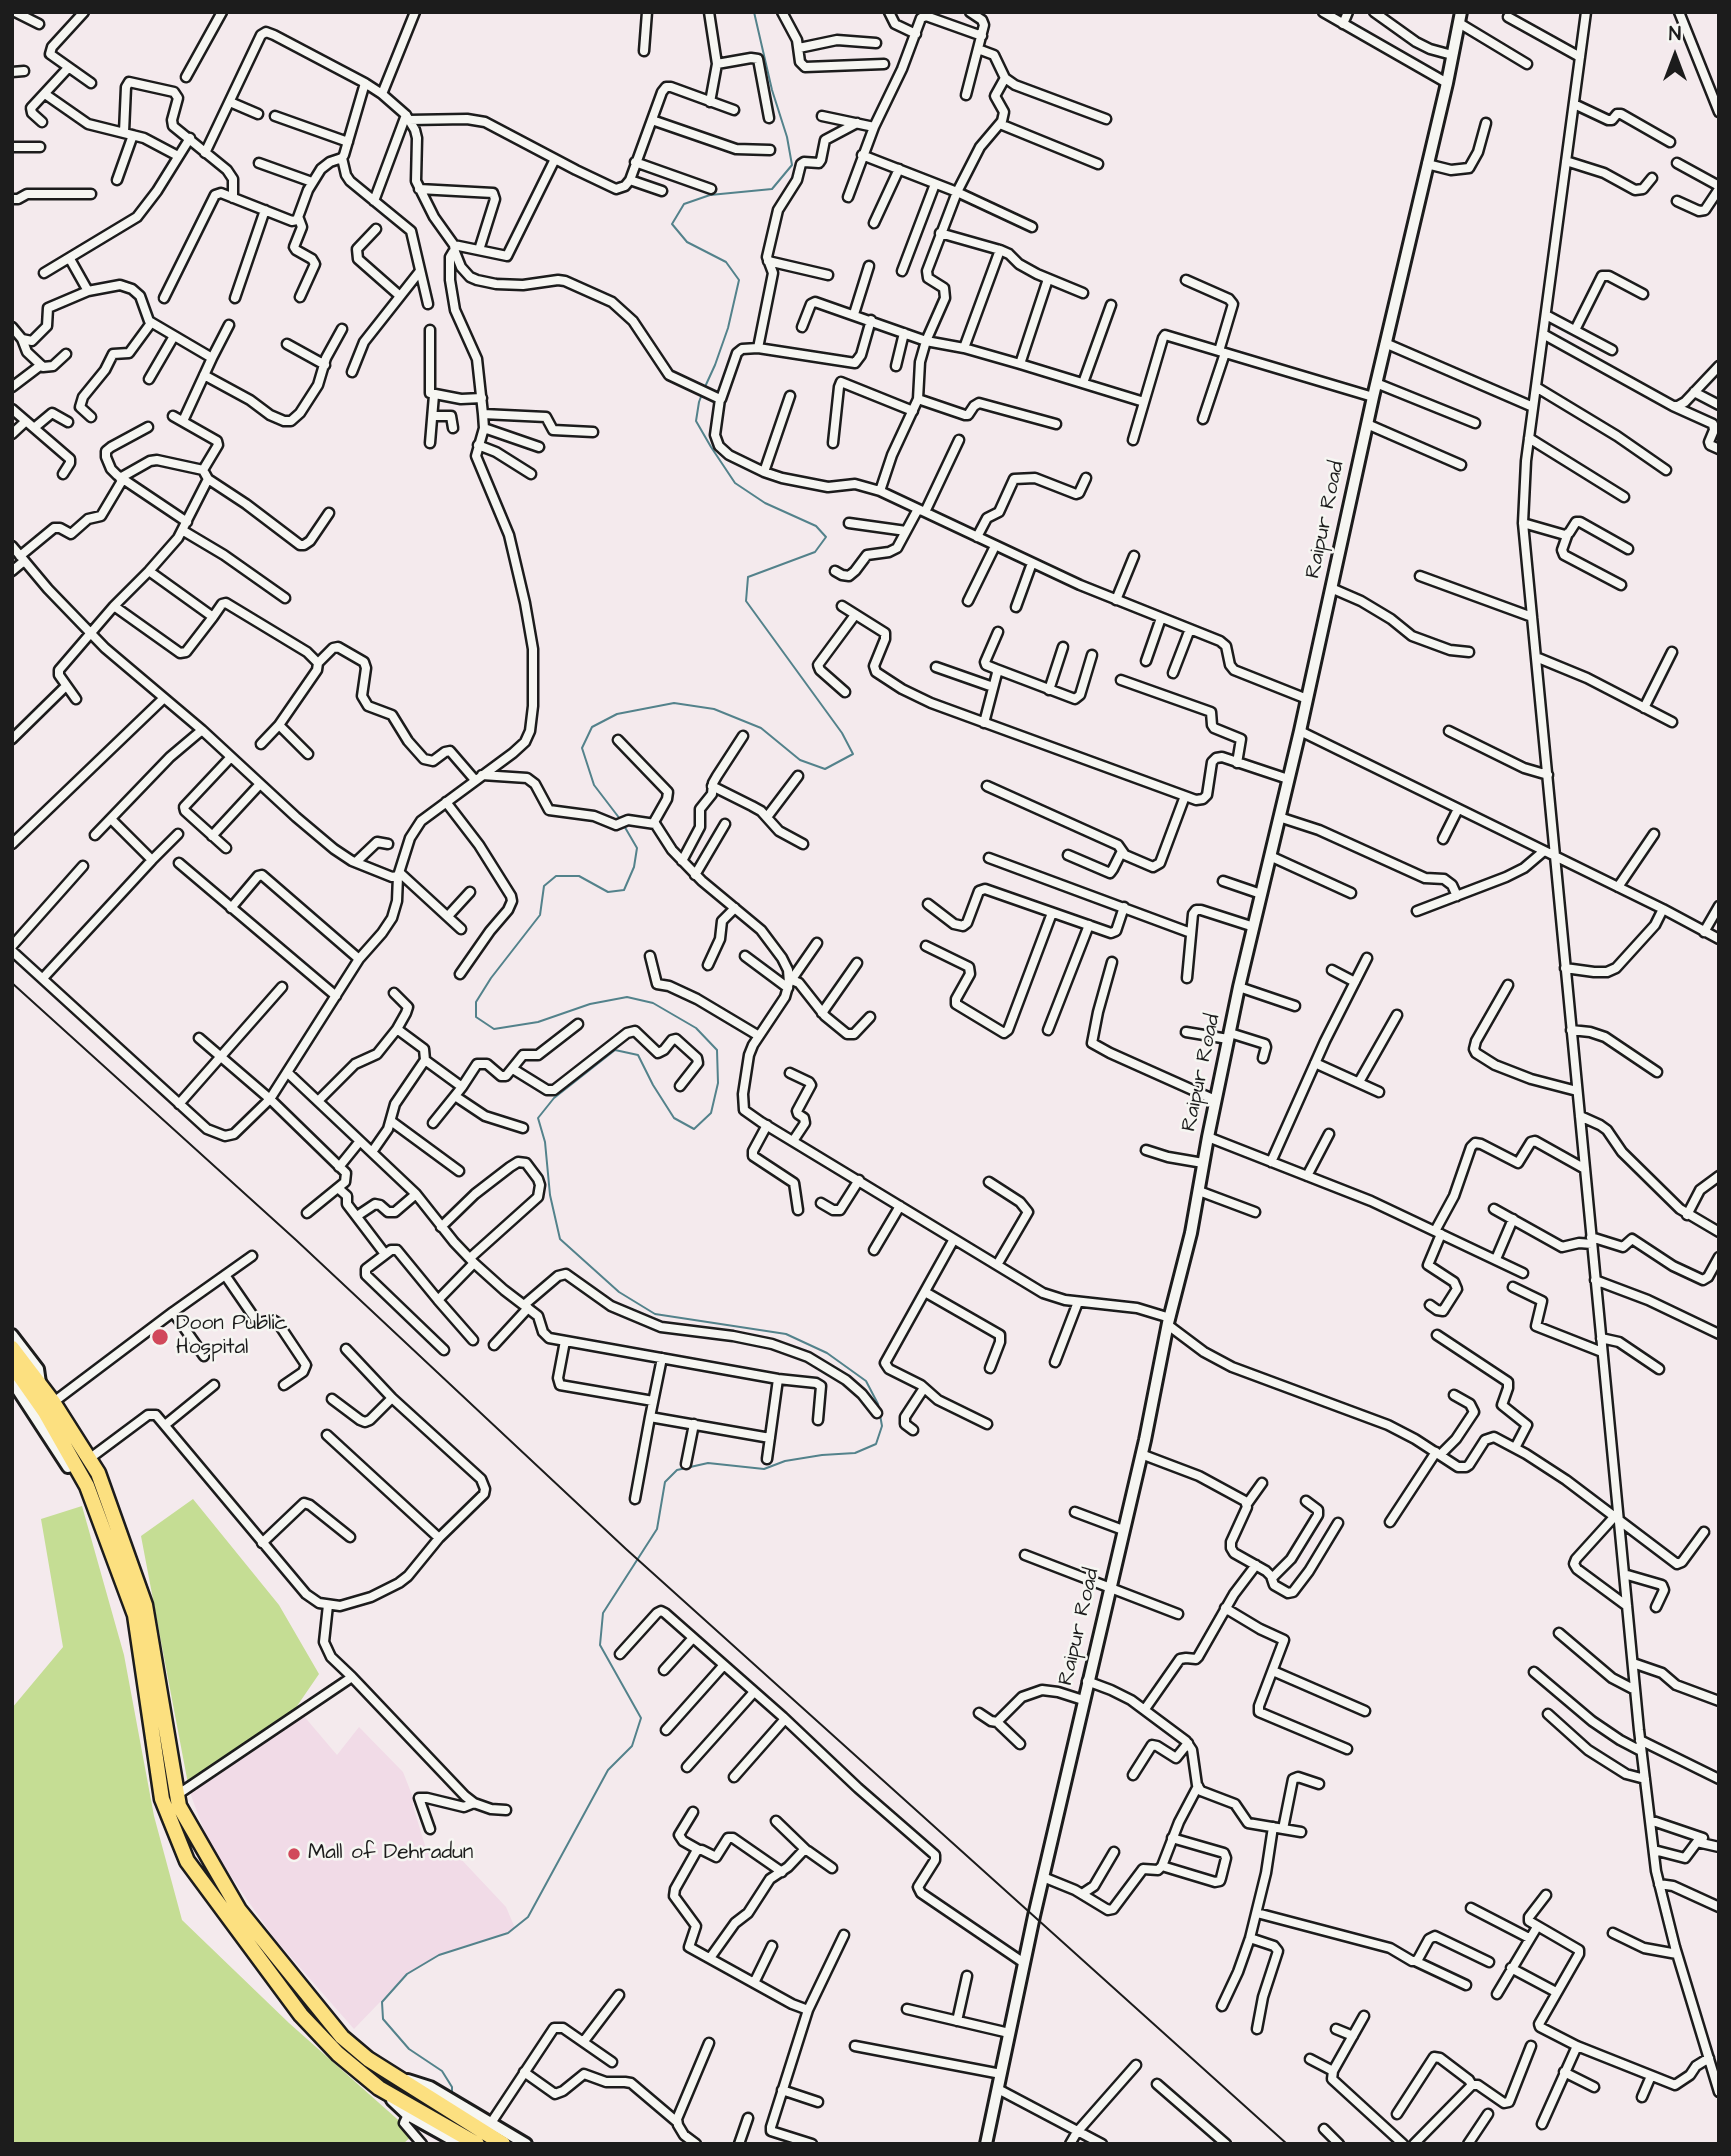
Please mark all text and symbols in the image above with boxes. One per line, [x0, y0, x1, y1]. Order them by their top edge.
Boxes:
north arrow [1640, 21, 1710, 91]
text: N [1669, 21, 1681, 48]
street label: Raipur Road [1301, 459, 1351, 581]
street label: Raipur Road [1177, 1012, 1227, 1134]
place label: Doon Public Hospital [176, 1312, 288, 1362]
marker: Doon Public Hospital [150, 1327, 170, 1347]
street label: Raipur Road [1054, 1566, 1106, 1688]
place label: Mall of Dehradun [308, 1841, 473, 1867]
marker: Mall of Dehradun [286, 1846, 302, 1862]

